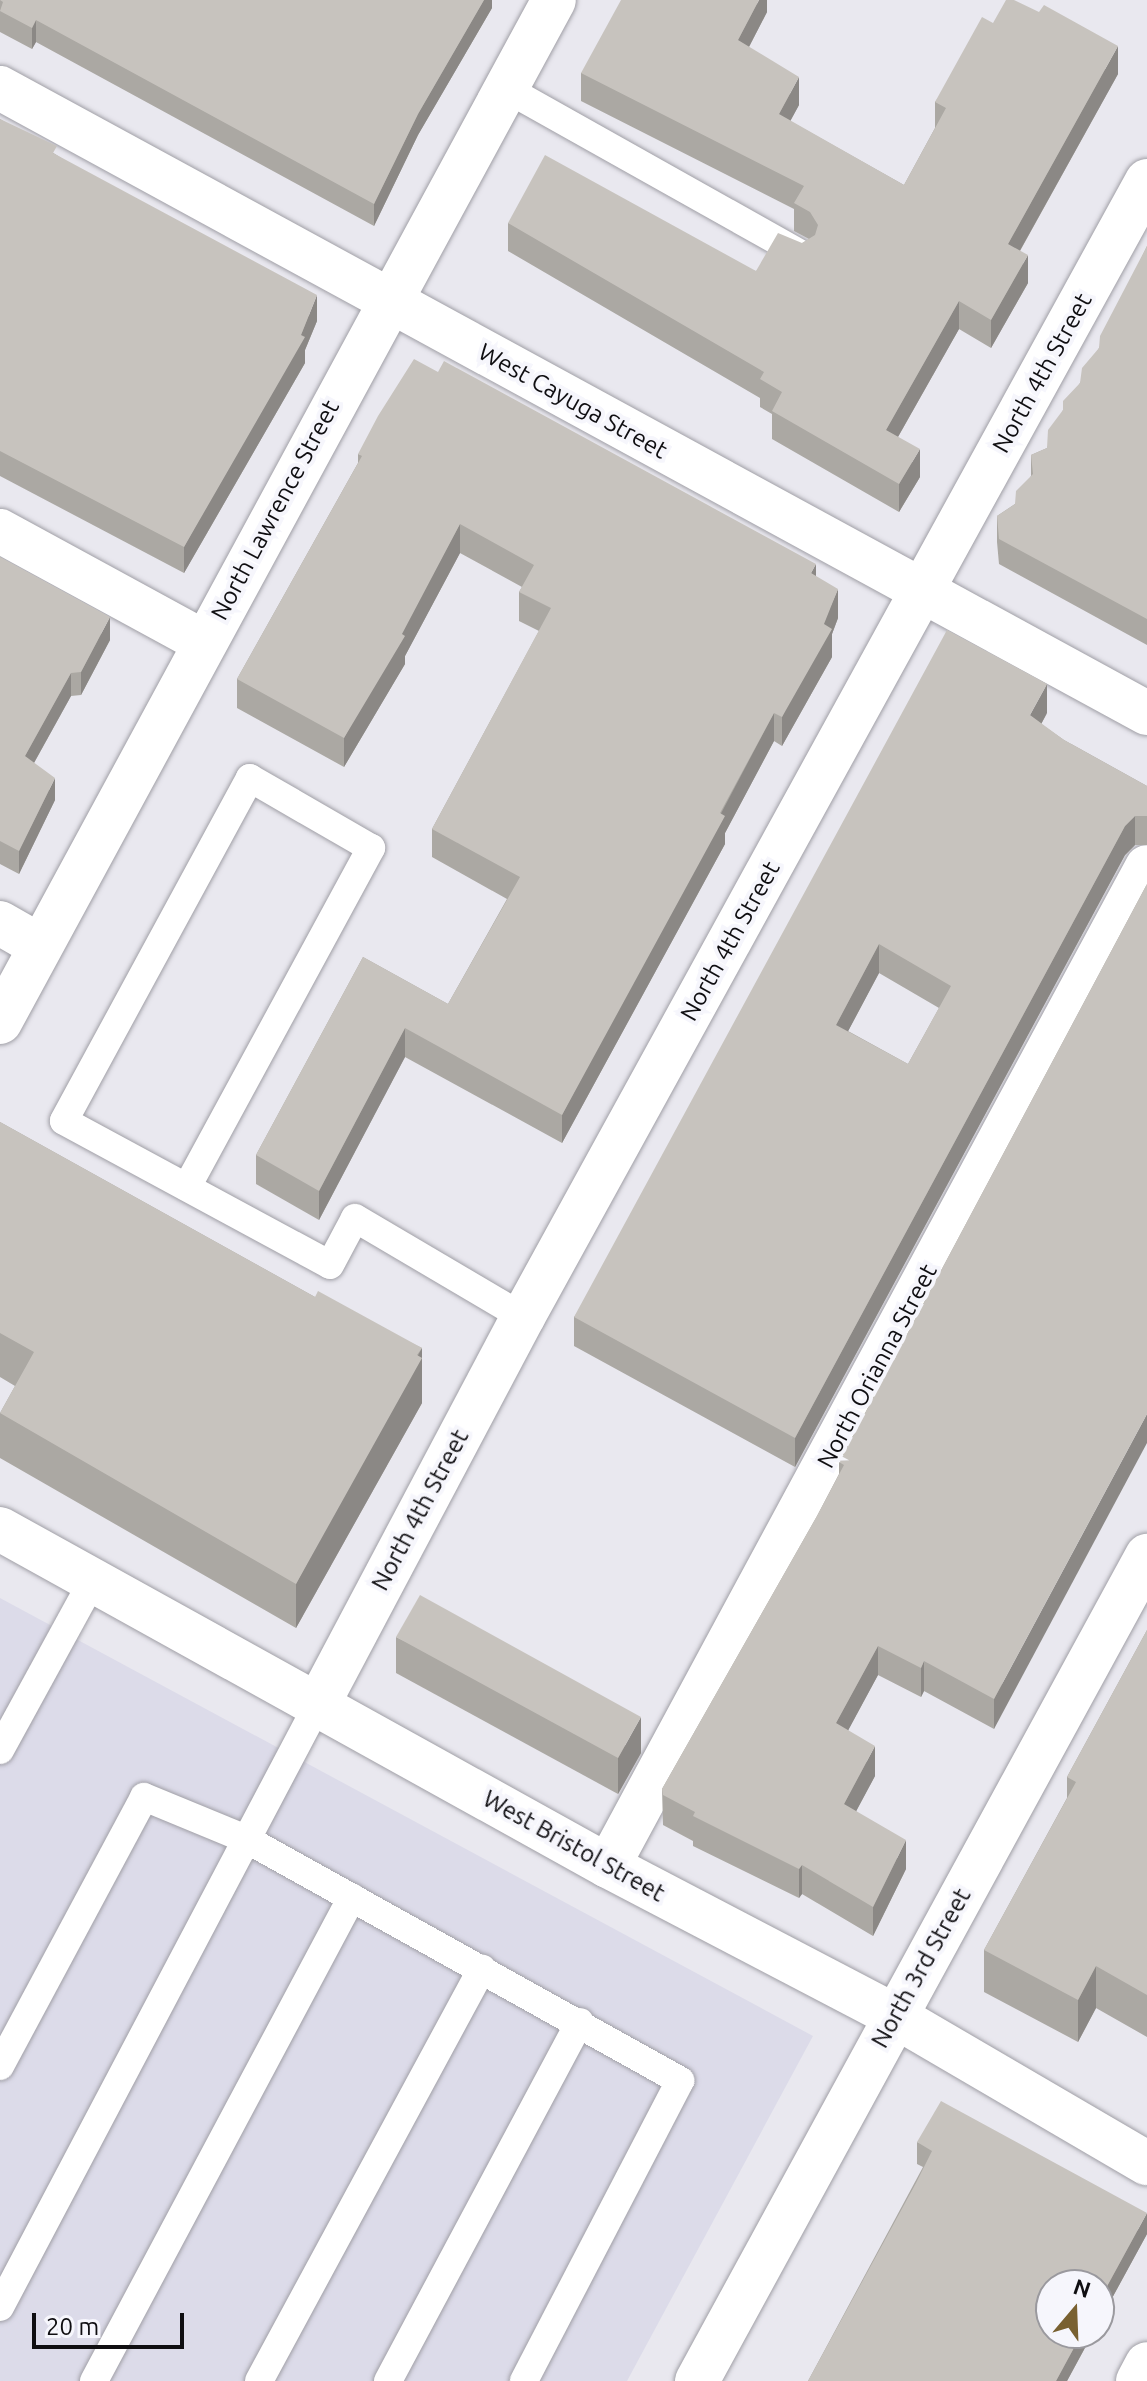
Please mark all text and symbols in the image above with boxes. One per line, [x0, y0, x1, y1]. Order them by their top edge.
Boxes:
street label: North 4th Street [986, 288, 1098, 458]
street label: West Cayuga Street [474, 337, 672, 465]
street label: North Lawrence Street [205, 395, 345, 625]
street label: North 4th Street [674, 856, 786, 1026]
street label: North Orianna Street [811, 1259, 943, 1473]
street label: North 4th Street [365, 1425, 475, 1595]
street label: West Bristol Street [478, 1784, 670, 1908]
street label: North 3rd Street [865, 1883, 977, 2053]
north arrow [1035, 2269, 1115, 2349]
text: N [1070, 2273, 1094, 2302]
scale bar [36, 2297, 188, 2347]
text: 20 m [46, 2313, 99, 2340]

